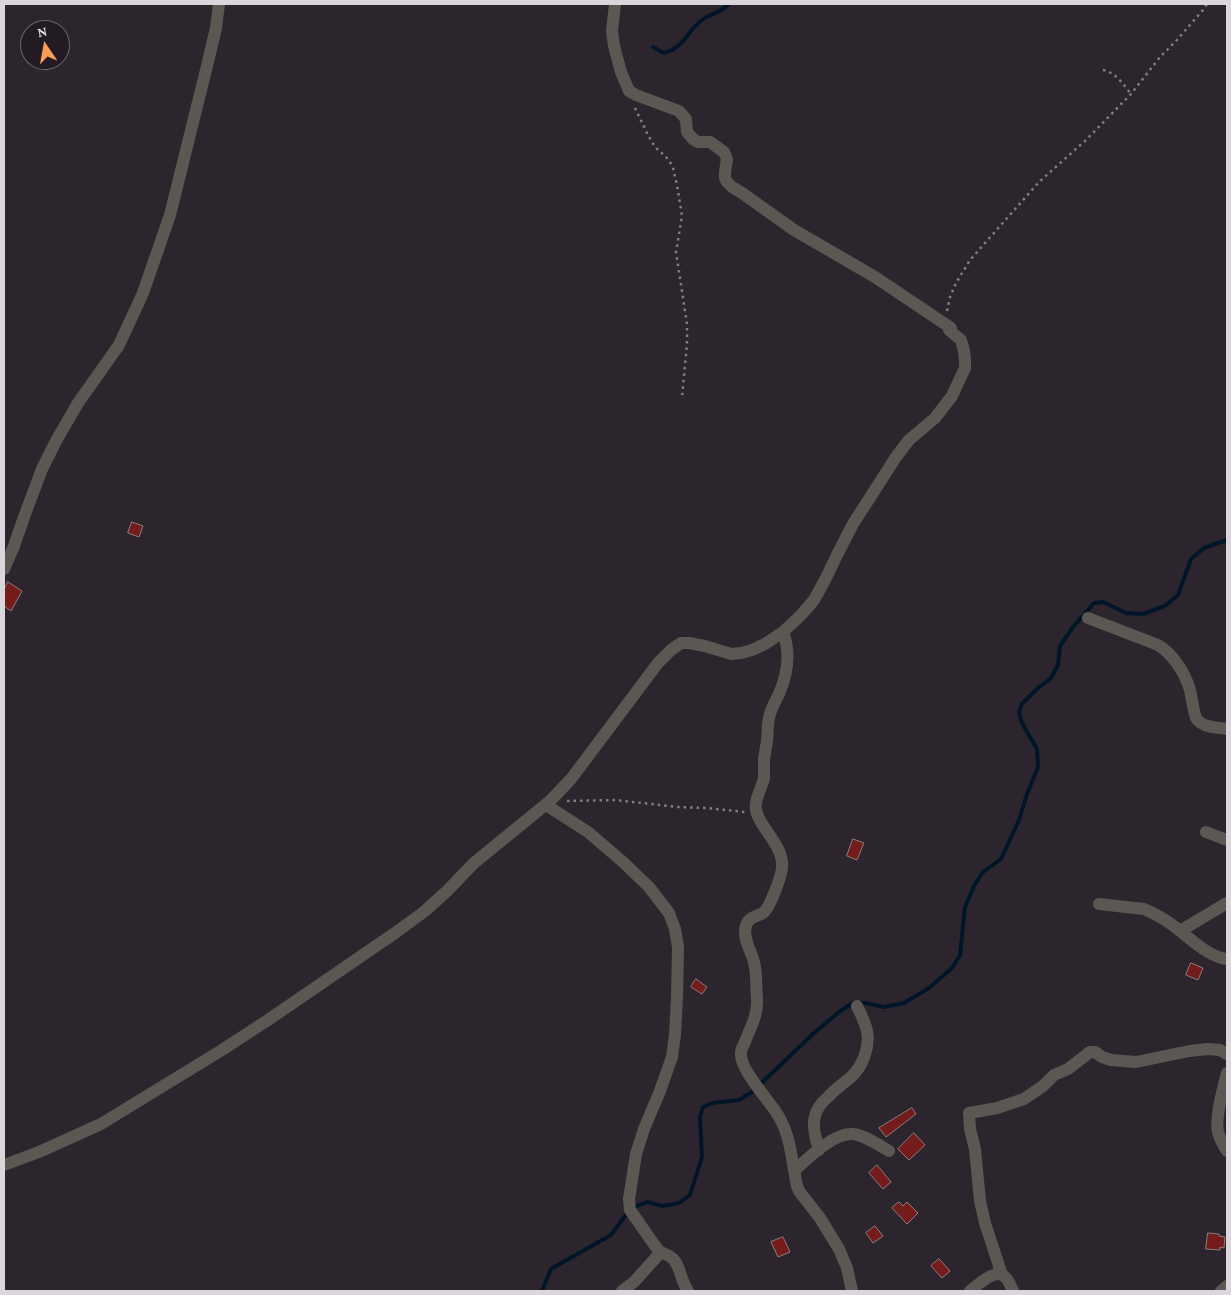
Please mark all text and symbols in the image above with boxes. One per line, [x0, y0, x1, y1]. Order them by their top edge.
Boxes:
north arrow [20, 20, 70, 70]
text: N [36, 22, 48, 40]

